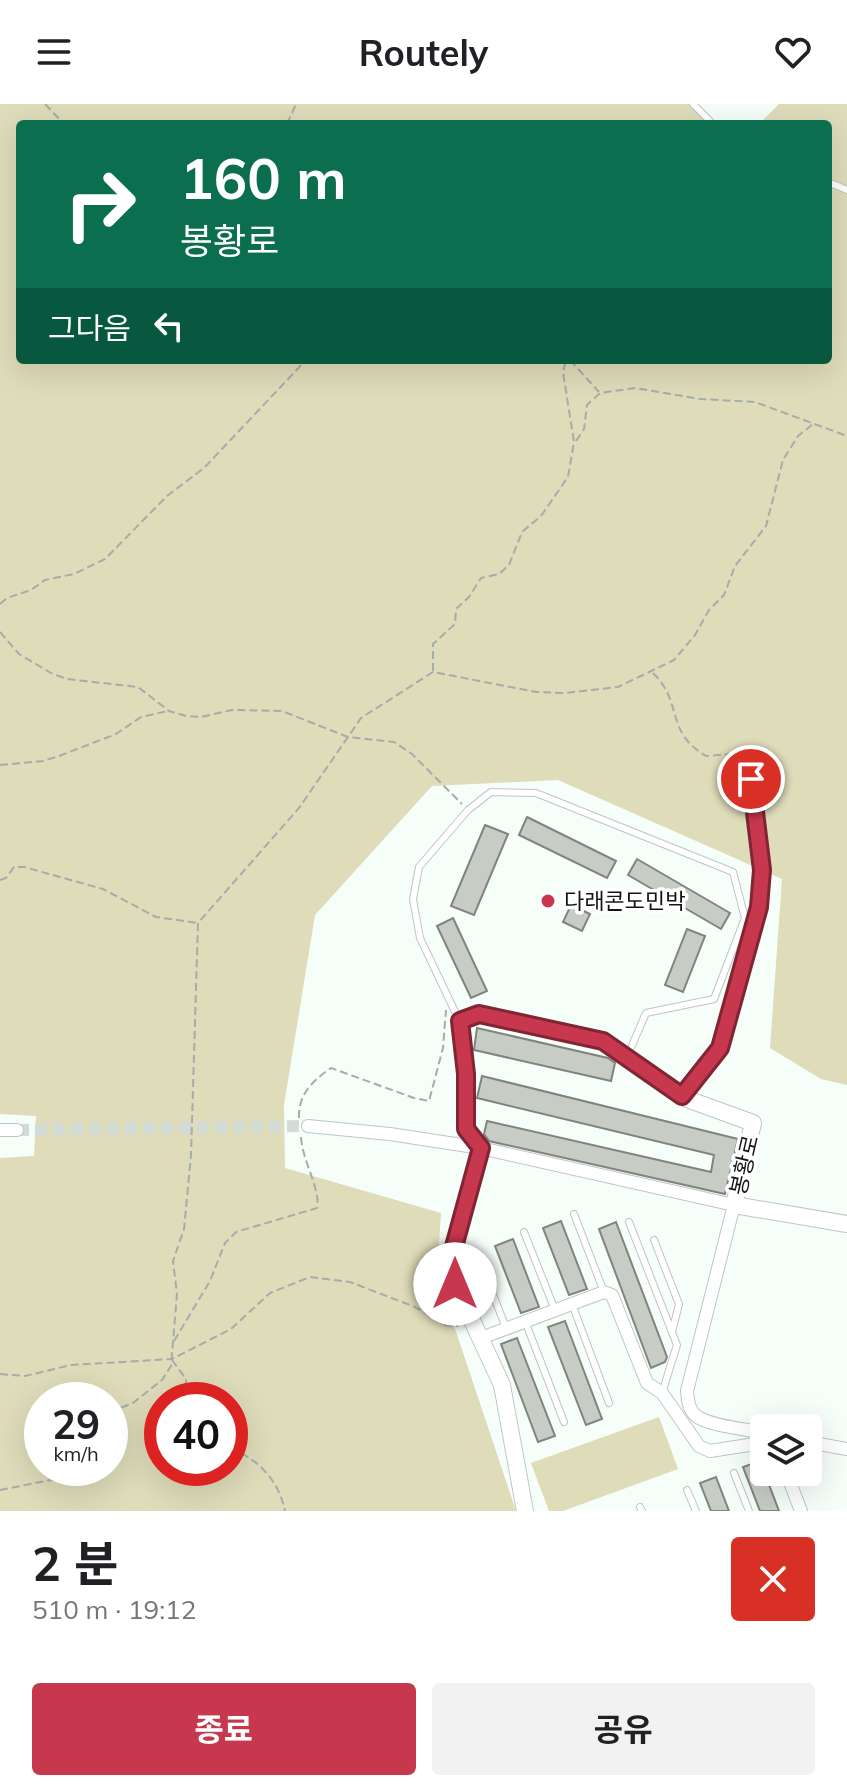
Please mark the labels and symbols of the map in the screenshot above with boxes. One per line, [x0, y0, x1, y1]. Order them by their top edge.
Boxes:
pin [717, 745, 785, 813]
place label: 다래콘도민박 [564, 887, 685, 915]
marker: 다래콘도민박 [539, 892, 557, 910]
street label: 봉황로 [724, 1132, 764, 1198]
position arrow [413, 1242, 497, 1326]
speed limit sign: 40 [144, 1382, 248, 1486]

